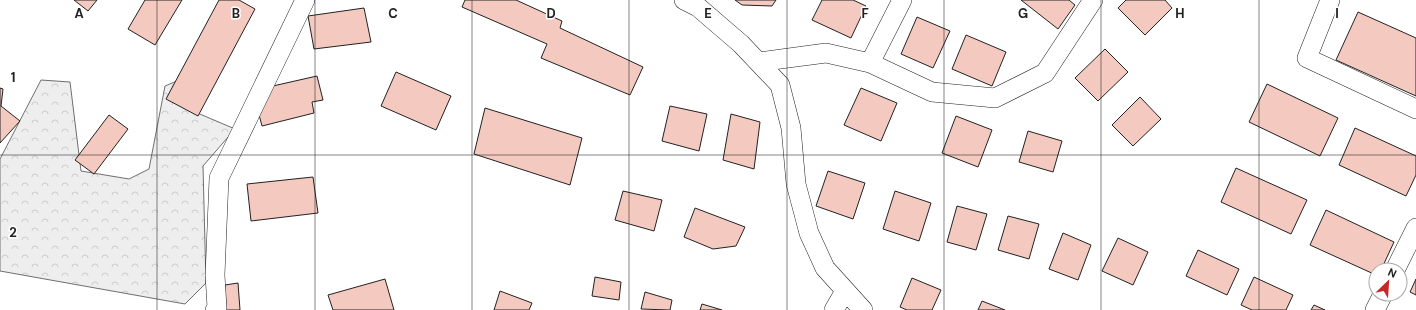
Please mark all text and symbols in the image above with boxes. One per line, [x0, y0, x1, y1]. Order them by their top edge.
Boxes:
text: A [74, 5, 84, 22]
text: B [232, 5, 240, 22]
text: C [388, 5, 398, 22]
text: D [546, 5, 556, 22]
text: E [704, 5, 712, 22]
text: F [861, 5, 869, 22]
text: G [1018, 5, 1028, 22]
text: H [1175, 5, 1185, 22]
text: I [1335, 5, 1339, 22]
text: 1 [11, 69, 15, 86]
text: 2 [9, 224, 17, 241]
north arrow [1368, 262, 1408, 302]
text: N [1386, 265, 1399, 281]

